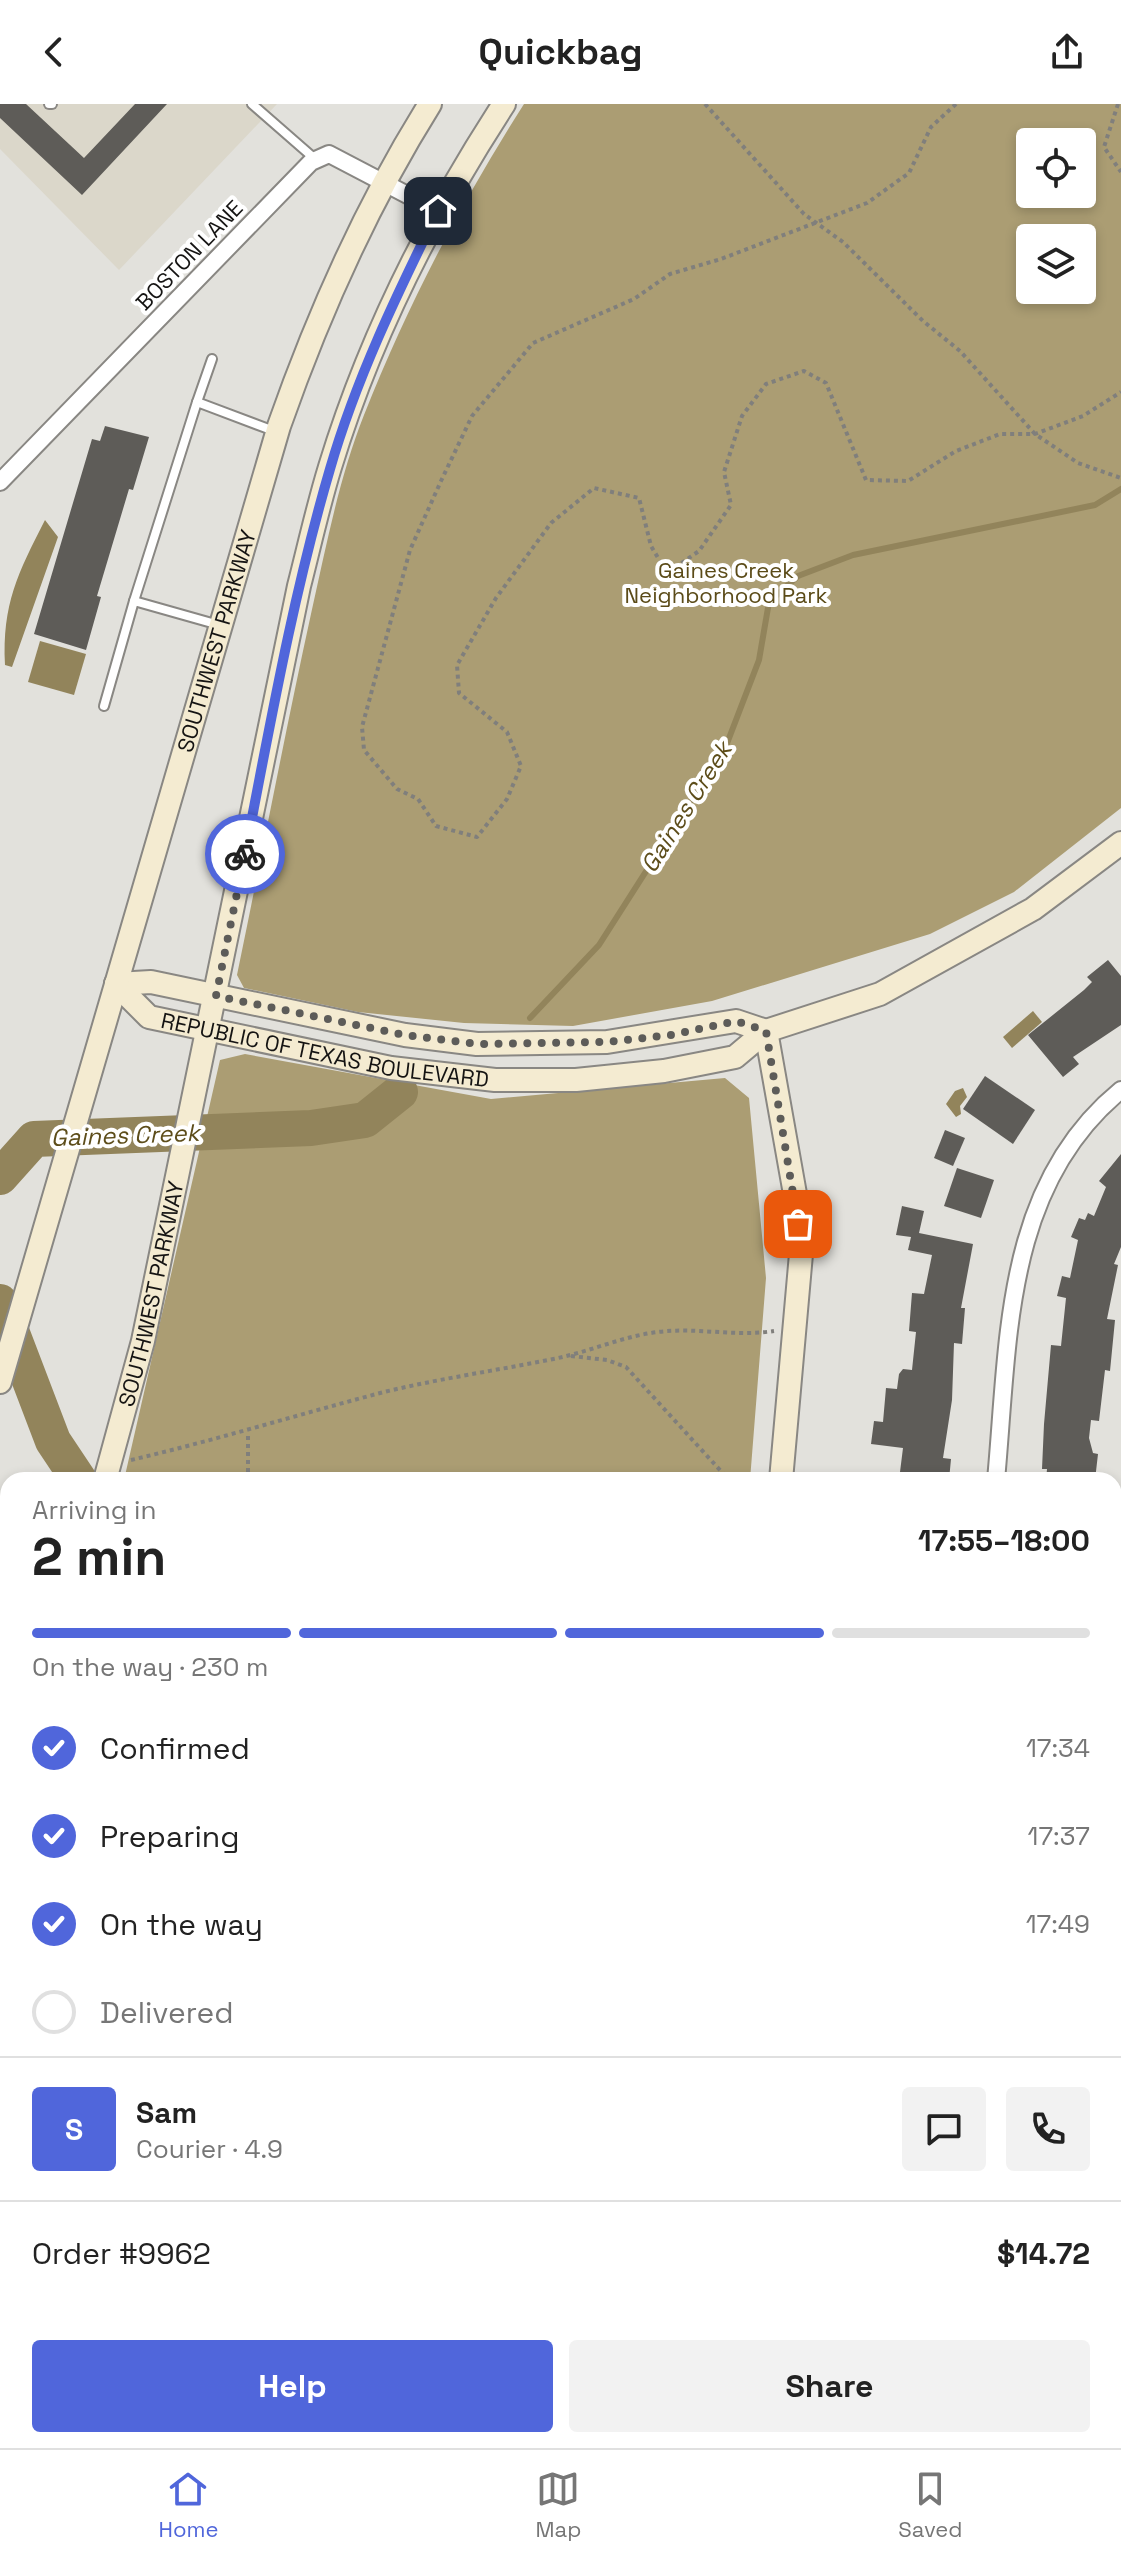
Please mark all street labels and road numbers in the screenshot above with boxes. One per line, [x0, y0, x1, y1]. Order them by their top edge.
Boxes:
street label: BOSTON LANE [130, 194, 248, 316]
street label: SOUTHWEST PARKWAY [171, 526, 262, 755]
street label: REPUBLIC OF TEXAS BOULEVARD [159, 1006, 491, 1093]
street label: SOUTHWEST PARKWAY [112, 1178, 190, 1410]

